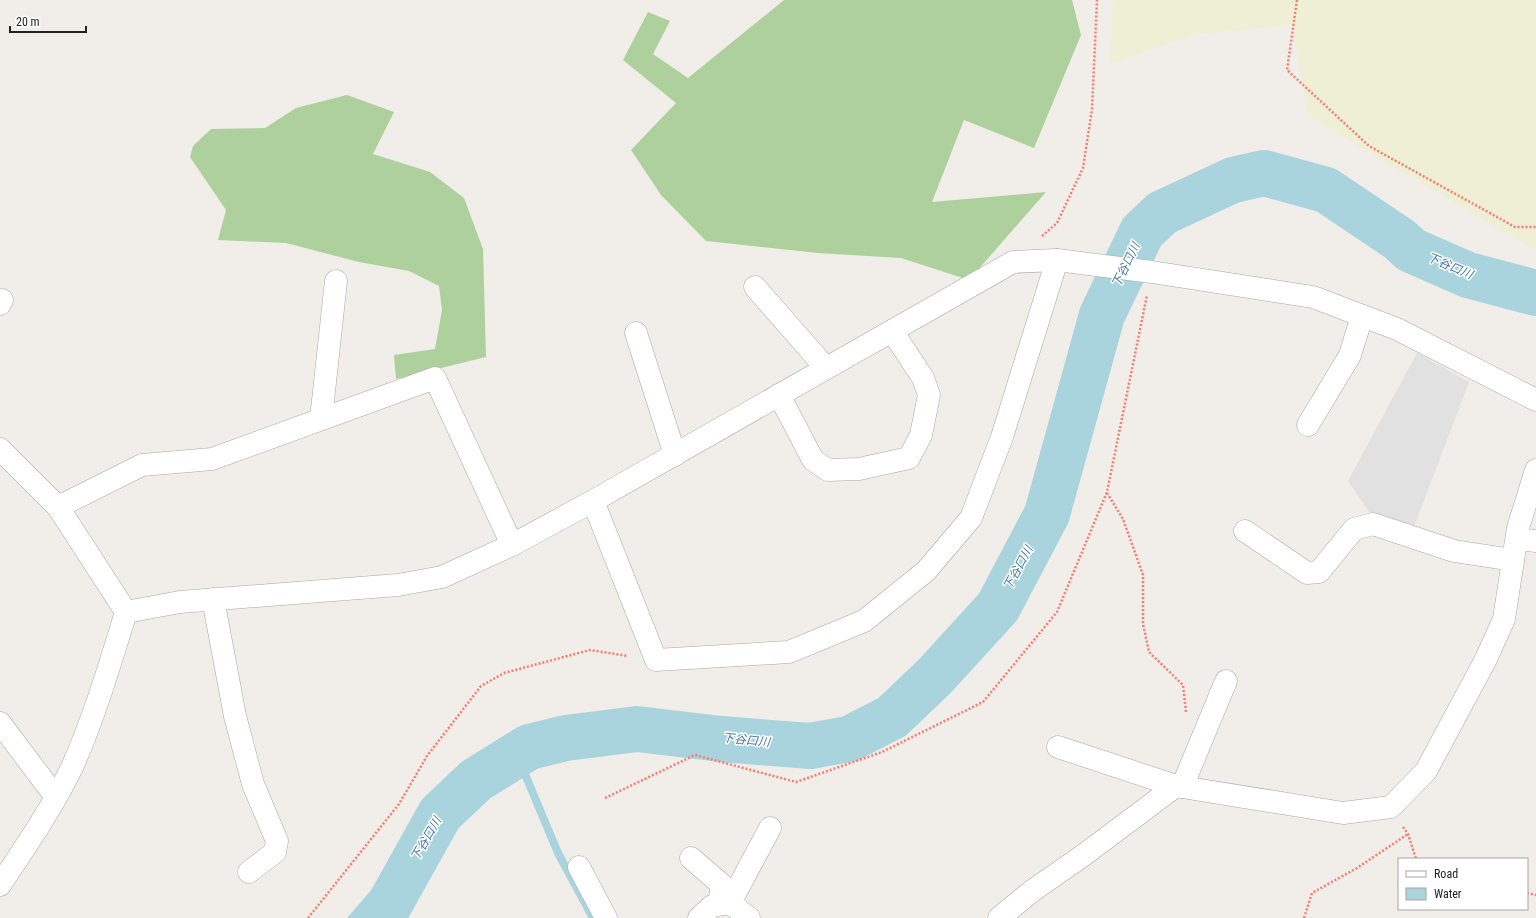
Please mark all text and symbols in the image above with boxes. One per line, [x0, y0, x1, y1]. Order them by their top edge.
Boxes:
scale bar [10, 8, 86, 34]
text: 20 m [16, 15, 40, 29]
water label: 下谷口川 [1109, 239, 1144, 290]
water label: 下谷口川 [1425, 250, 1477, 283]
water label: 下谷口川 [1001, 542, 1036, 592]
water label: 下谷口川 [721, 731, 773, 750]
water label: 下谷口川 [408, 813, 445, 863]
legend [1398, 858, 1528, 910]
text: Road [1434, 867, 1458, 881]
text: Water [1434, 887, 1462, 901]

